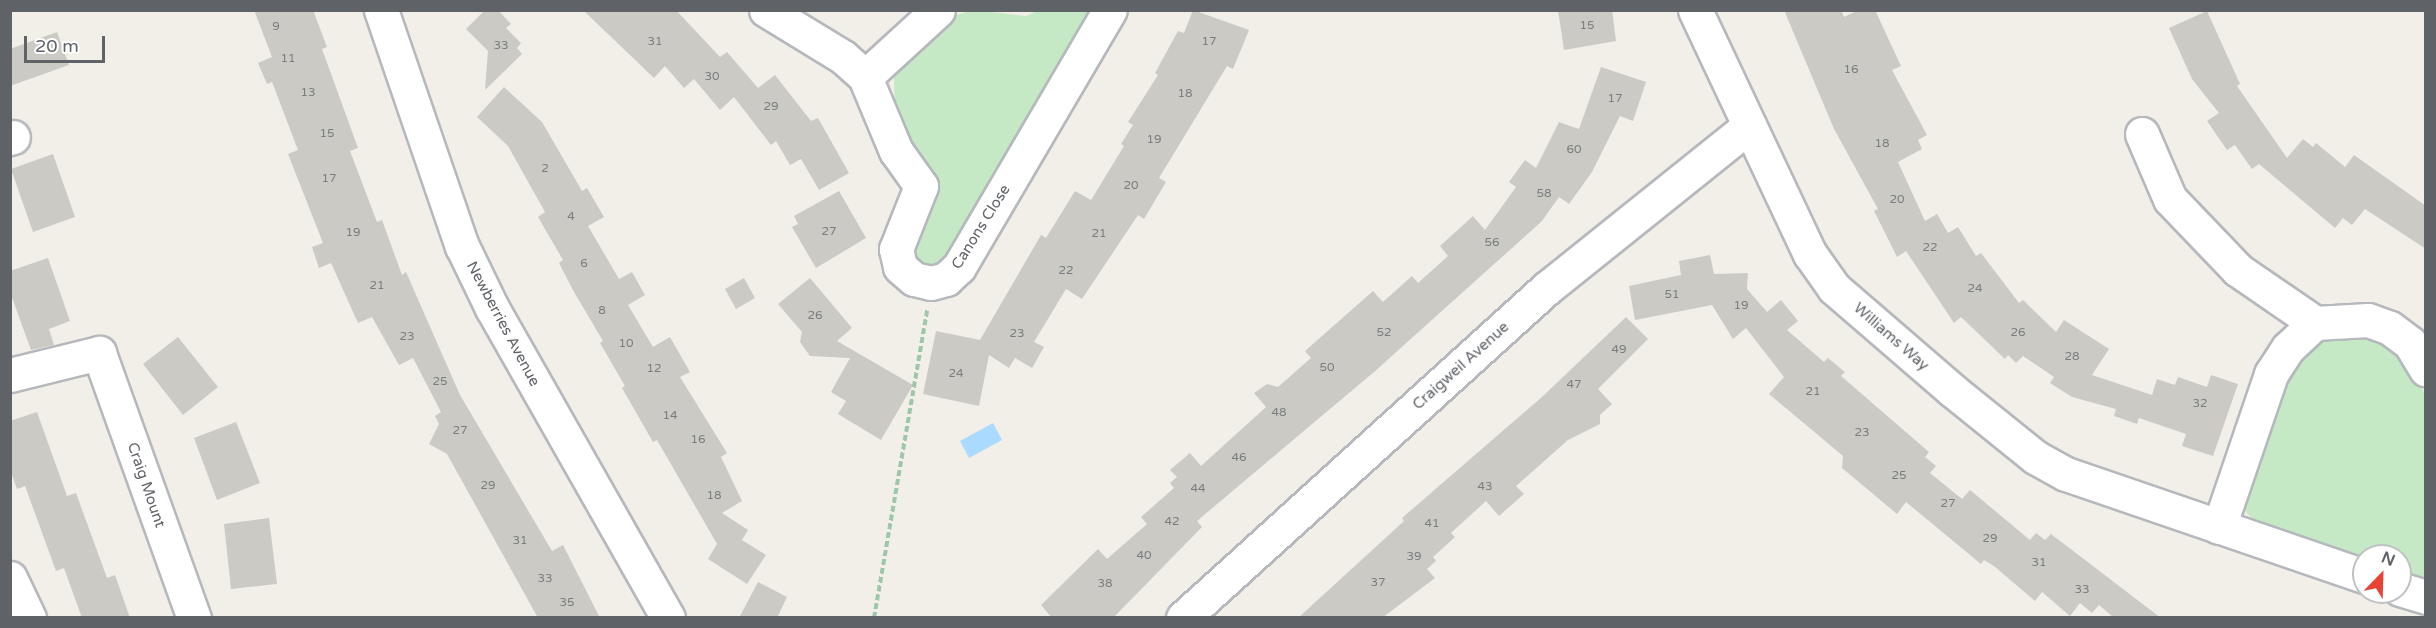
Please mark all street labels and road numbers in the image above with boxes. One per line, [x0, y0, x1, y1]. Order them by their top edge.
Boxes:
street label: Canons Close [948, 181, 1014, 273]
street label: Newberries Avenue [463, 259, 543, 389]
street label: Williams Way [1850, 299, 1932, 375]
street label: Craigweil Avenue [1409, 318, 1513, 414]
street label: Craig Mount [123, 440, 169, 530]

